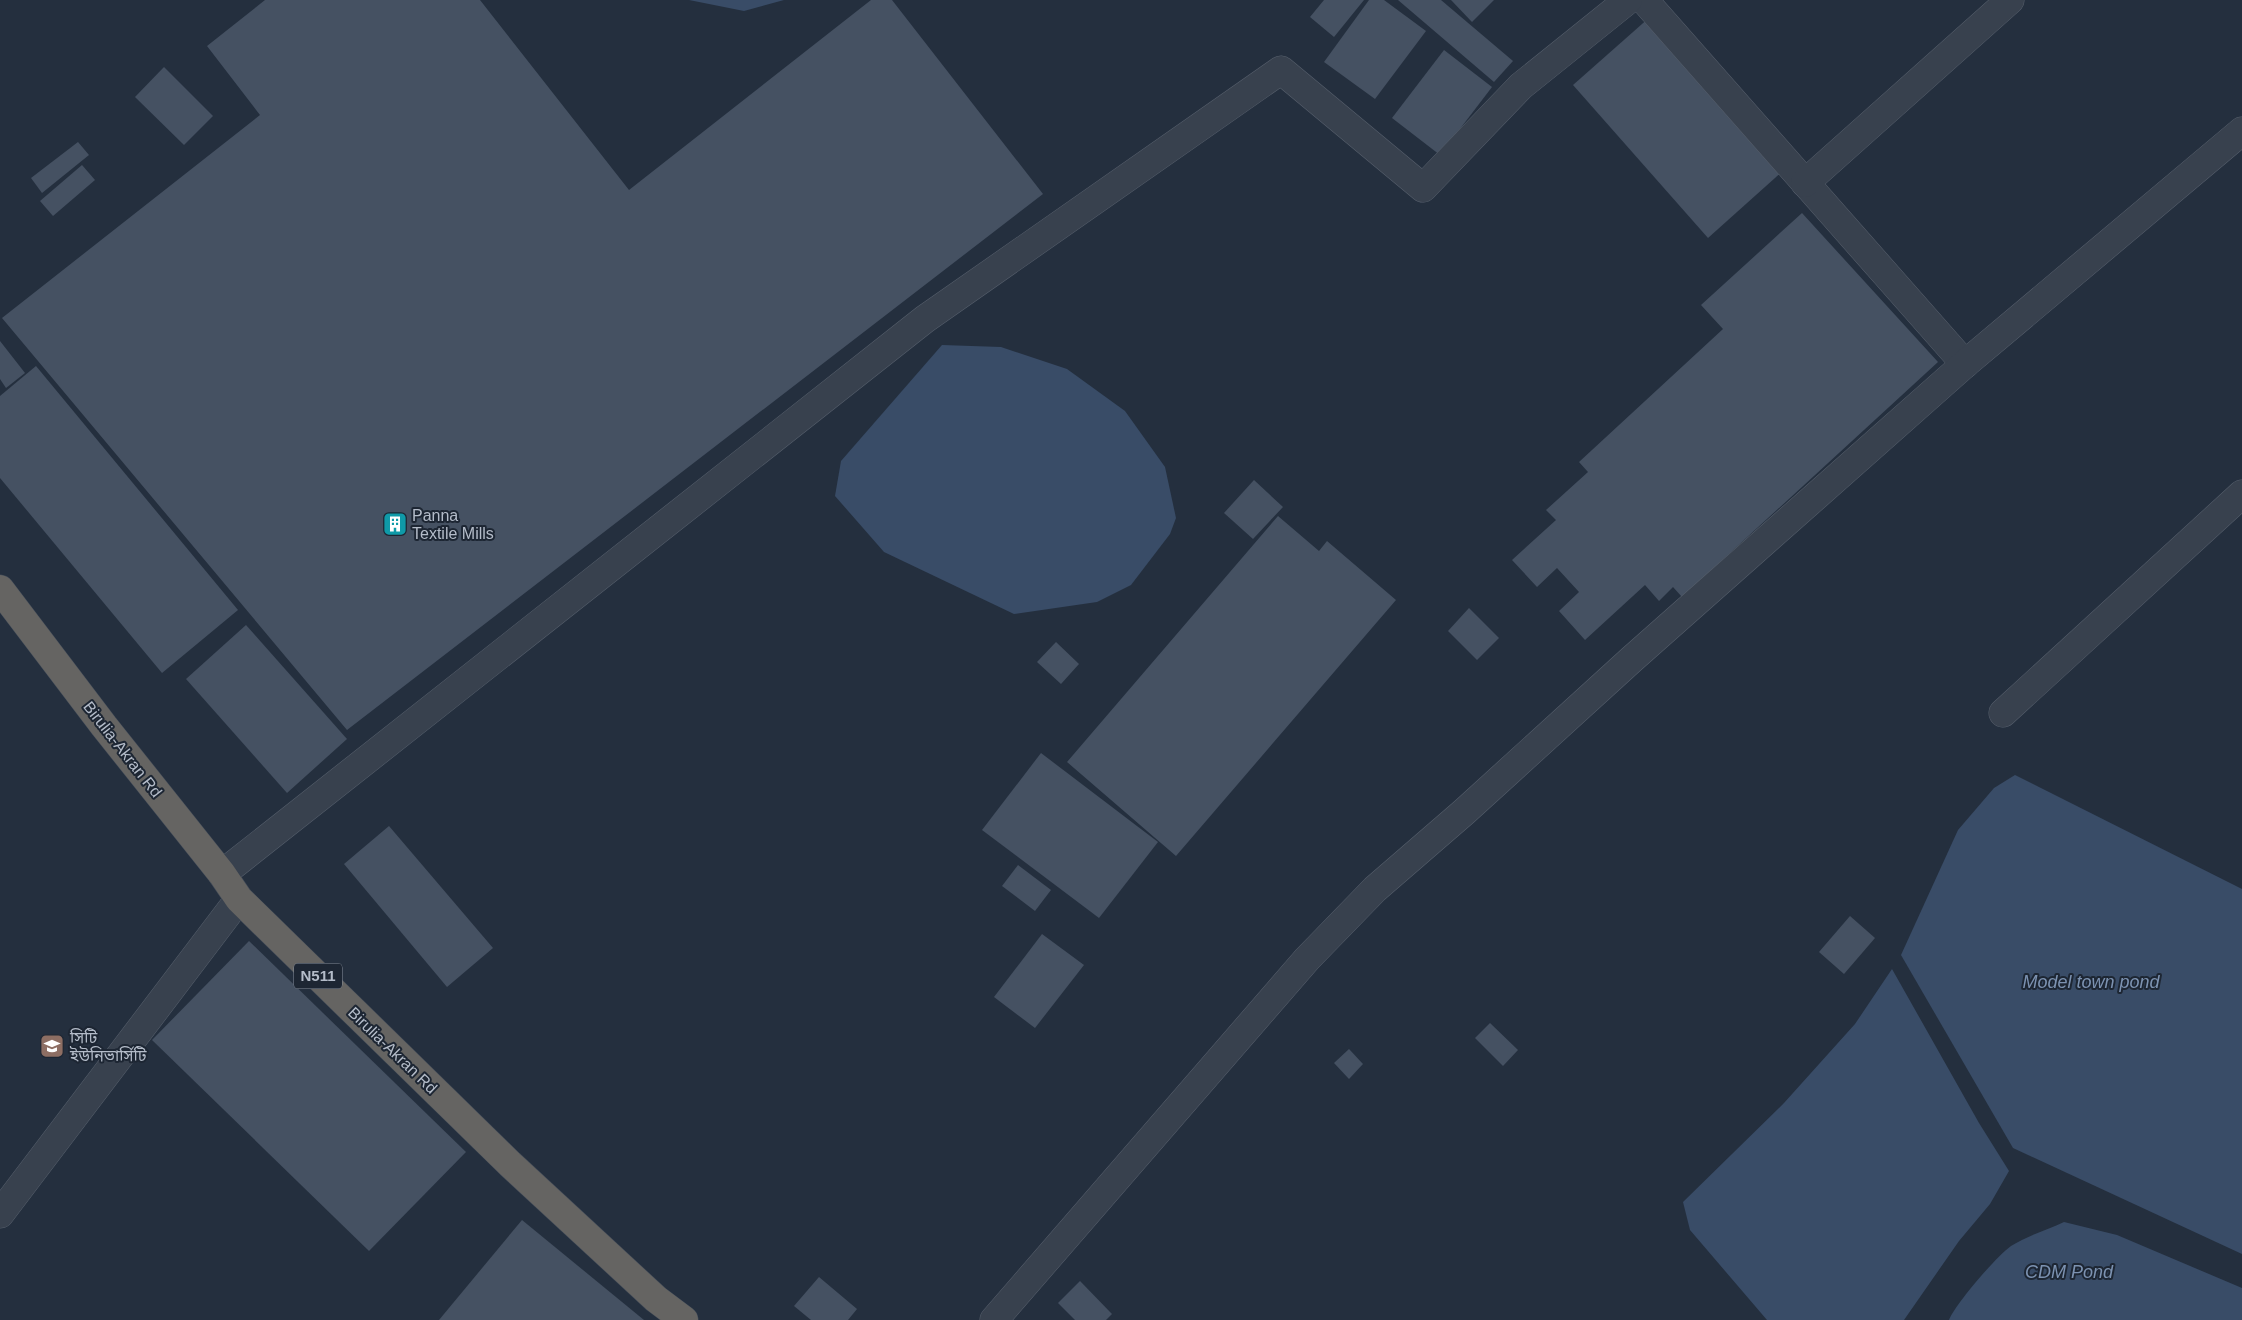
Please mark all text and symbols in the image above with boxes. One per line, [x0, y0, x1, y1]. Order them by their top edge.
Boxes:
place label: Panna Textile Mills [412, 507, 494, 542]
building icon: Panna Textile Mills [382, 511, 408, 537]
street label: Birulia-Akran Rd [80, 698, 165, 800]
road number: N511 [294, 964, 342, 988]
water label: Model town pond [2022, 972, 2161, 992]
street label: Birulia-Akran Rd [345, 1004, 440, 1097]
place label: সিটি ইউনিভার্সিটি [69, 1028, 147, 1064]
school or university icon: সিটি ইউনিভার্সিটি [39, 1033, 65, 1059]
water label: CDM Pond [2025, 1262, 2114, 1282]

